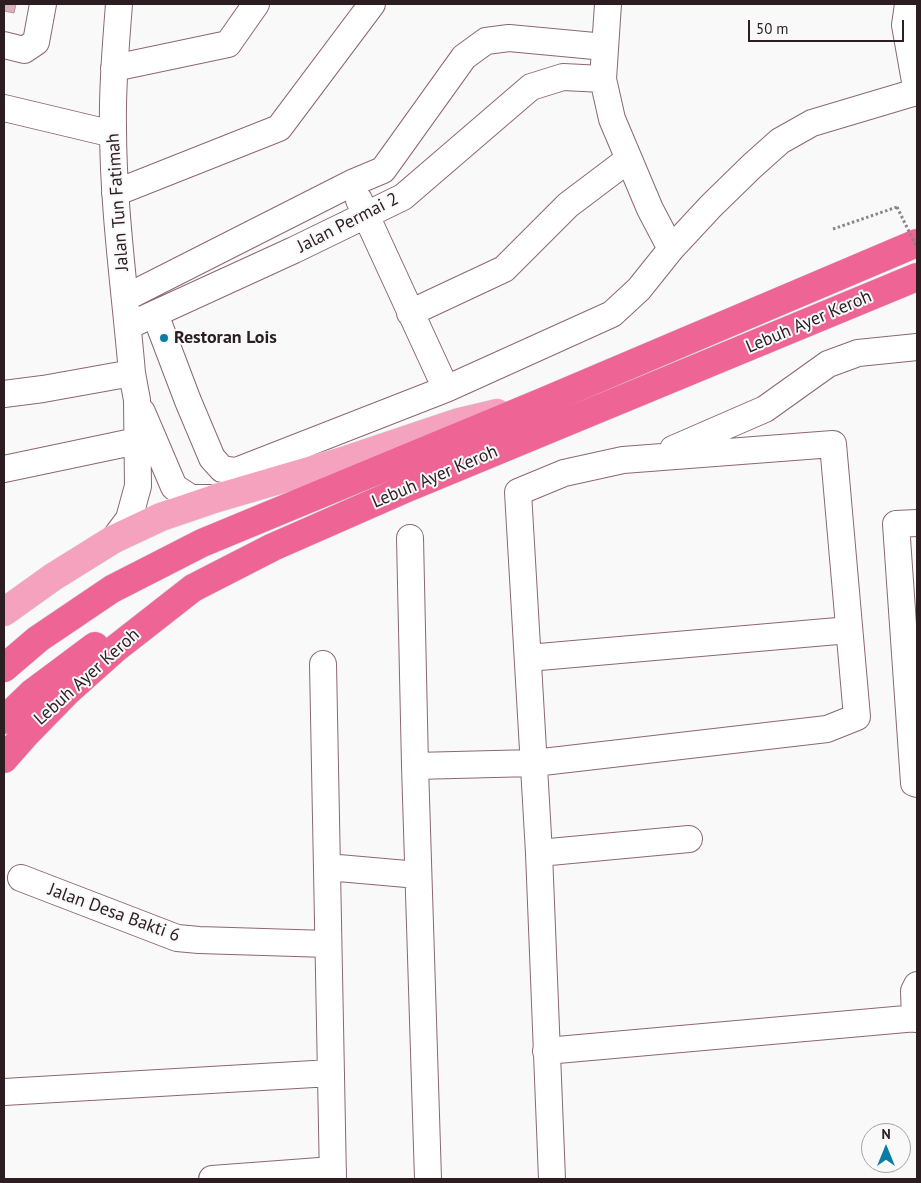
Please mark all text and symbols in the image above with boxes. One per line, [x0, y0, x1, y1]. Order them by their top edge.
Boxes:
scale bar [751, 10, 907, 42]
text: 50 m [756, 19, 789, 38]
street label: Jalan Tun Fatimah [102, 132, 134, 272]
street label: Jalan Permai 2 [294, 188, 402, 258]
street label: Lebuh Ayer Keroh [743, 286, 875, 358]
place label: Restoran Lois [174, 327, 277, 349]
marker: Restoran Lois [158, 332, 170, 344]
street label: Lebuh Ayer Keroh [369, 441, 501, 513]
street label: Lebuh Ayer Keroh [30, 624, 144, 730]
street label: Jalan Desa Bakti 6 [45, 879, 183, 947]
north arrow [861, 1123, 911, 1173]
text: N [881, 1125, 891, 1143]

